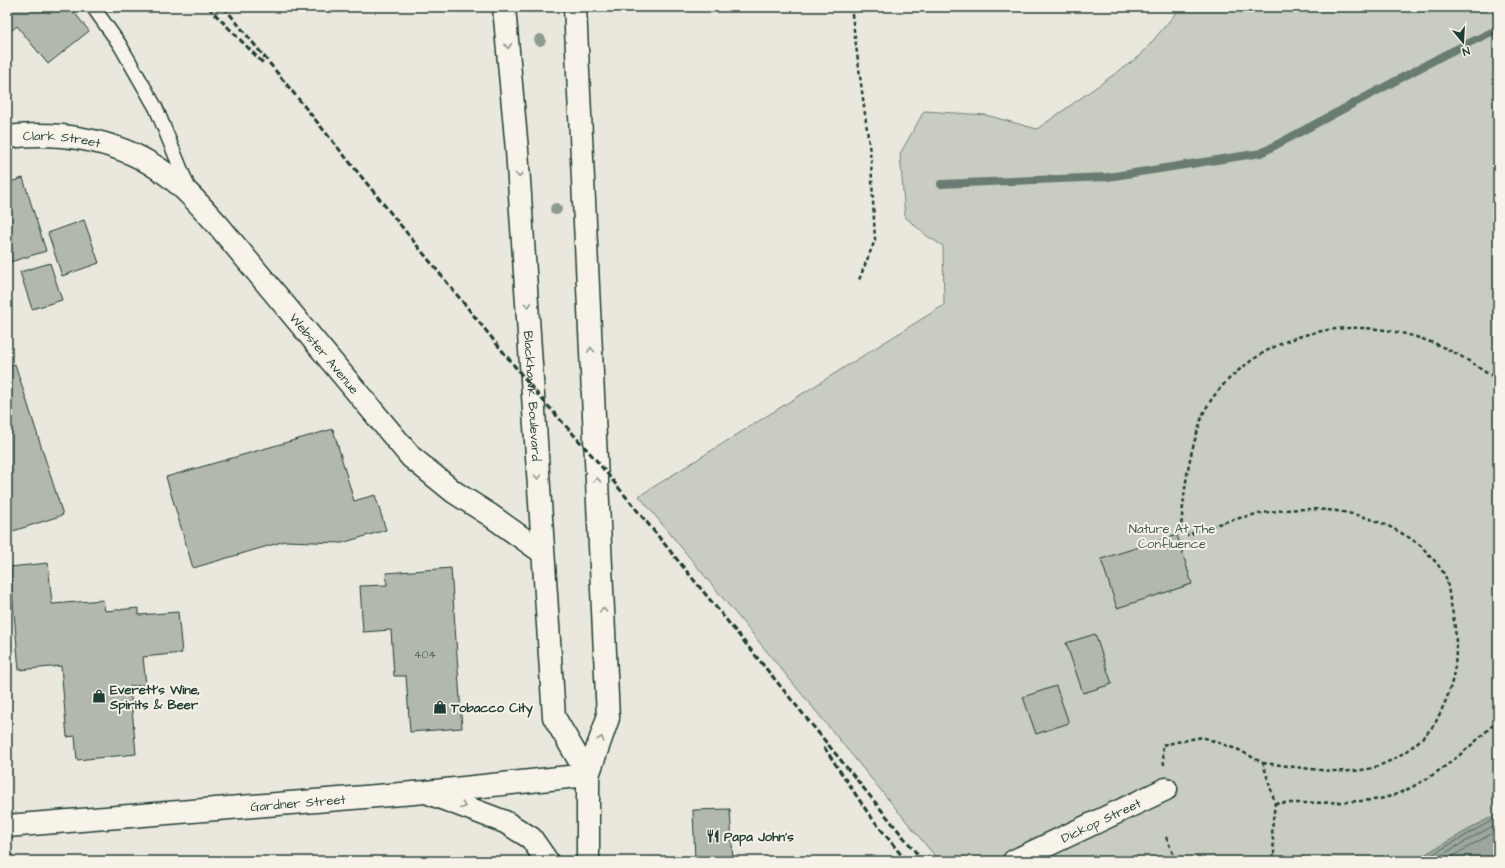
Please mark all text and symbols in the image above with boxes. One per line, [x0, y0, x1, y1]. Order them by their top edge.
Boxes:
north arrow [1443, 22, 1483, 62]
one-way arrow [503, 43, 512, 49]
text: N [1460, 43, 1472, 59]
street label: Clark Street [22, 127, 103, 153]
one-way arrow [515, 172, 524, 178]
one-way arrow [524, 302, 533, 308]
street label: Webster Avenue [285, 310, 363, 398]
street label: Blackhawk Boulevard [519, 330, 545, 462]
one-way arrow [587, 347, 596, 353]
one-way arrow [534, 474, 543, 480]
one-way arrow [593, 477, 602, 483]
park label: Nature At The Confluence [1129, 520, 1215, 553]
one-way arrow [599, 607, 607, 613]
house number: 404 [414, 647, 436, 662]
place label: Everett's Wine, Spirits & Beer [109, 681, 200, 715]
shop icon: Everett's Wine, Spirits & Beer [91, 688, 107, 704]
shop icon: Tobacco City [432, 699, 448, 715]
place label: Tobacco City [450, 699, 534, 718]
one-way arrow [596, 735, 604, 742]
street label: Gardner Street [250, 790, 347, 816]
street label: Dickop Street [1058, 794, 1145, 847]
one-way arrow [459, 802, 466, 810]
restaurant icon: Papa John's [705, 828, 721, 844]
place label: Papa John's [724, 828, 794, 847]

